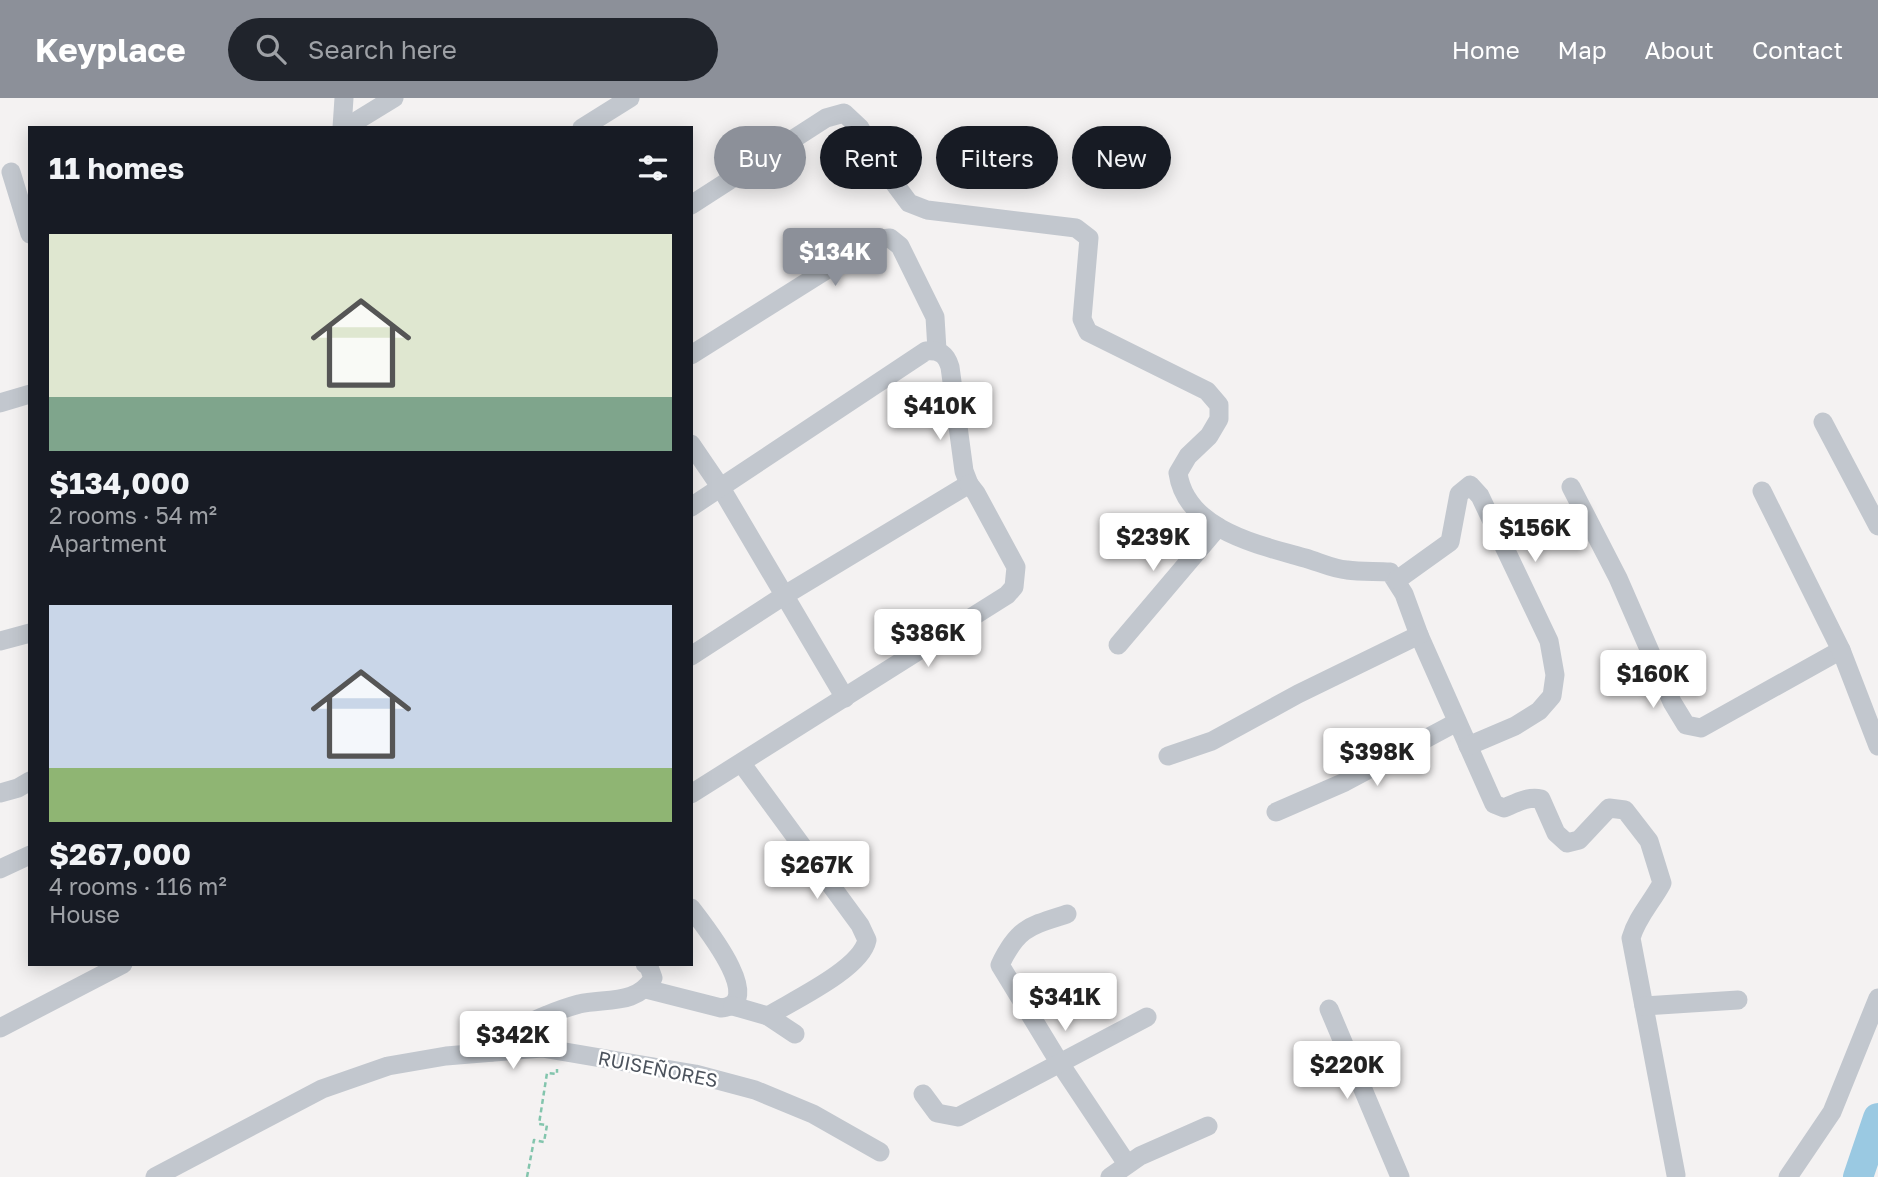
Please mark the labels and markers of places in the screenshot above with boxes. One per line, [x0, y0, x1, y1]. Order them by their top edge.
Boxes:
pin: $134K [786, 228, 884, 288]
pin: $410K [891, 382, 989, 442]
pin: $156K [1486, 504, 1584, 564]
pin: $239K [1104, 514, 1202, 573]
pin: $386K [879, 610, 977, 669]
pin: $160K [1604, 650, 1702, 710]
pin: $398K [1328, 728, 1426, 788]
pin: $267K [768, 842, 866, 901]
pin: $341K [1016, 974, 1114, 1033]
pin: $342K [464, 1012, 562, 1071]
pin: $220K [1298, 1042, 1396, 1101]

